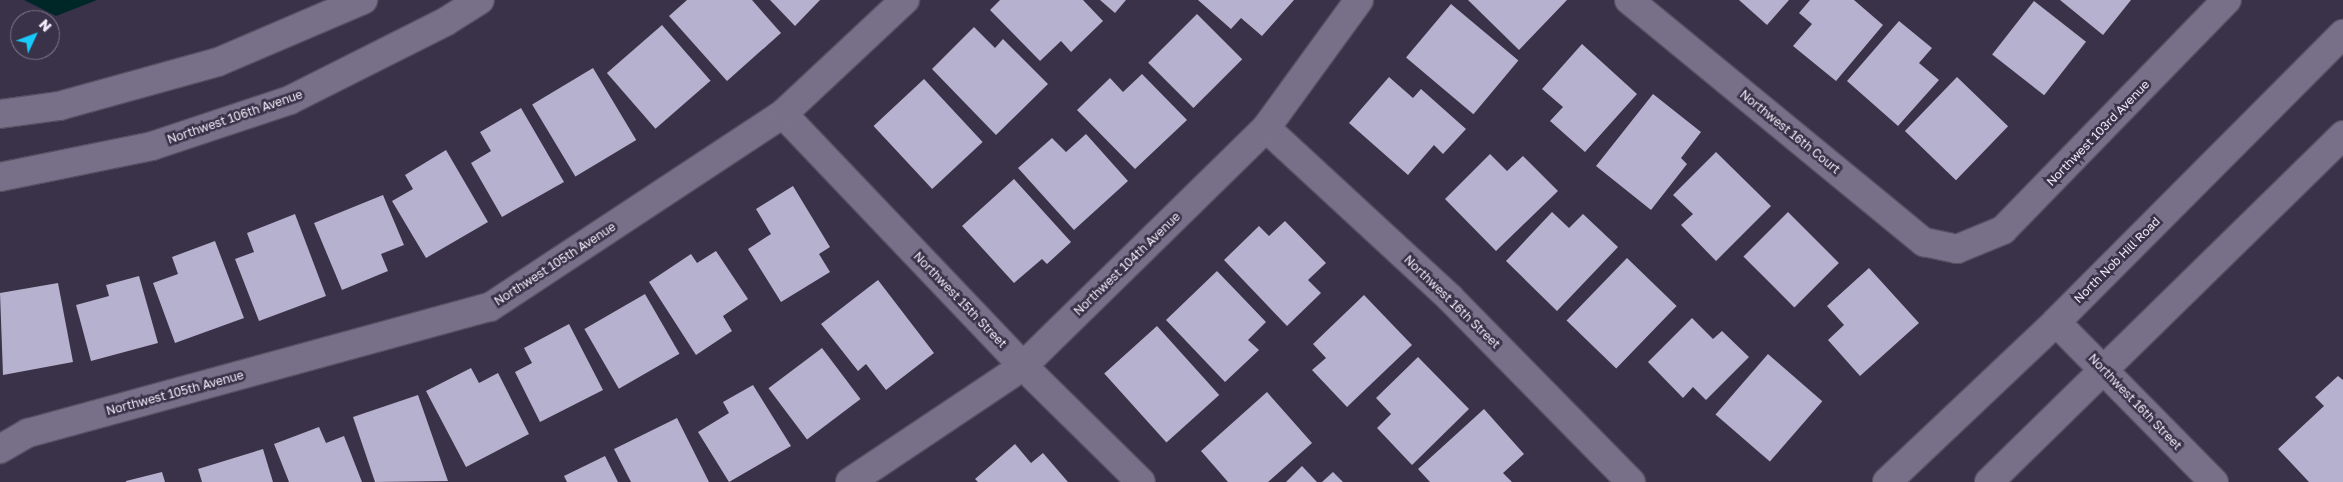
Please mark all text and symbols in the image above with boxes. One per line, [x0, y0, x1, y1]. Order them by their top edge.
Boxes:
north arrow [10, 10, 60, 60]
text: N [36, 15, 55, 35]
street label: Northwest 103rd Avenue [2044, 77, 2152, 189]
street label: Northwest 106th Avenue [165, 87, 305, 147]
street label: Northwest 16th Court [1737, 87, 1843, 177]
street label: Northwest 104th Avenue [1071, 209, 1183, 319]
street label: North Nob Hill Road [2071, 214, 2163, 306]
street label: Northwest 105th Avenue [492, 219, 618, 309]
street label: Northwest 15th Street [911, 249, 1009, 351]
street label: Northwest 16th Street [1401, 252, 1503, 352]
street label: Northwest 16th Street [2085, 351, 2185, 453]
street label: Northwest 105th Avenue [105, 368, 245, 418]

